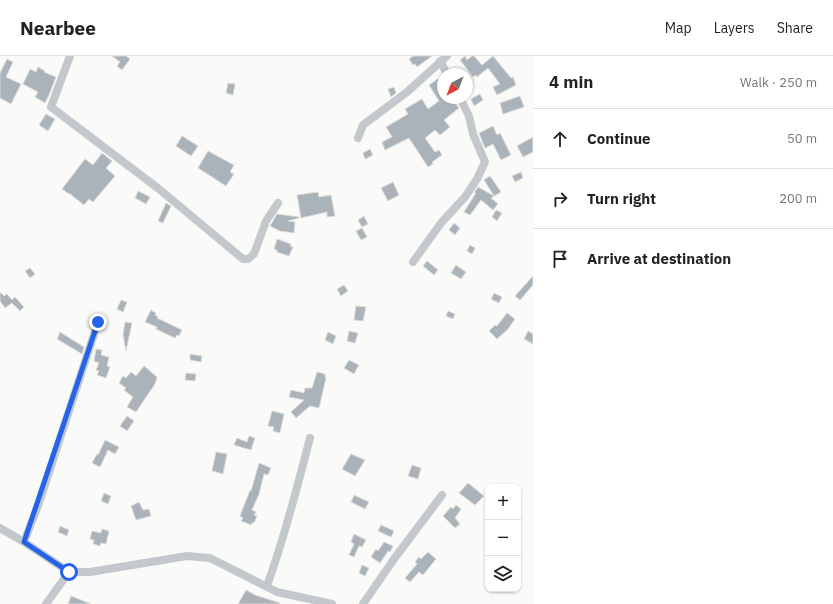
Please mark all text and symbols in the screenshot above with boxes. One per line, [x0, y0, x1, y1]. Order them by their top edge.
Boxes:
text: Nearbee [20, 16, 96, 40]
text: Map [665, 19, 692, 37]
text: Layers [714, 19, 755, 37]
text: Share [777, 19, 813, 37]
north arrow [437, 68, 473, 104]
text: 4 min [549, 71, 593, 93]
text: Walk · 250 m [740, 74, 817, 91]
icon: ahead [549, 128, 571, 150]
text: Continue [587, 129, 651, 148]
text: 50 m [787, 130, 817, 147]
icon: right [549, 188, 571, 210]
text: Turn right [587, 189, 656, 208]
text: 200 m [779, 190, 817, 207]
icon: arrive [549, 248, 571, 270]
text: Arrive at destination [587, 249, 731, 268]
route end [89, 313, 107, 331]
map controls [485, 484, 521, 592]
button: + [485, 484, 521, 520]
button: − [485, 520, 521, 556]
button: layers [485, 556, 521, 592]
route start [60, 563, 78, 581]

